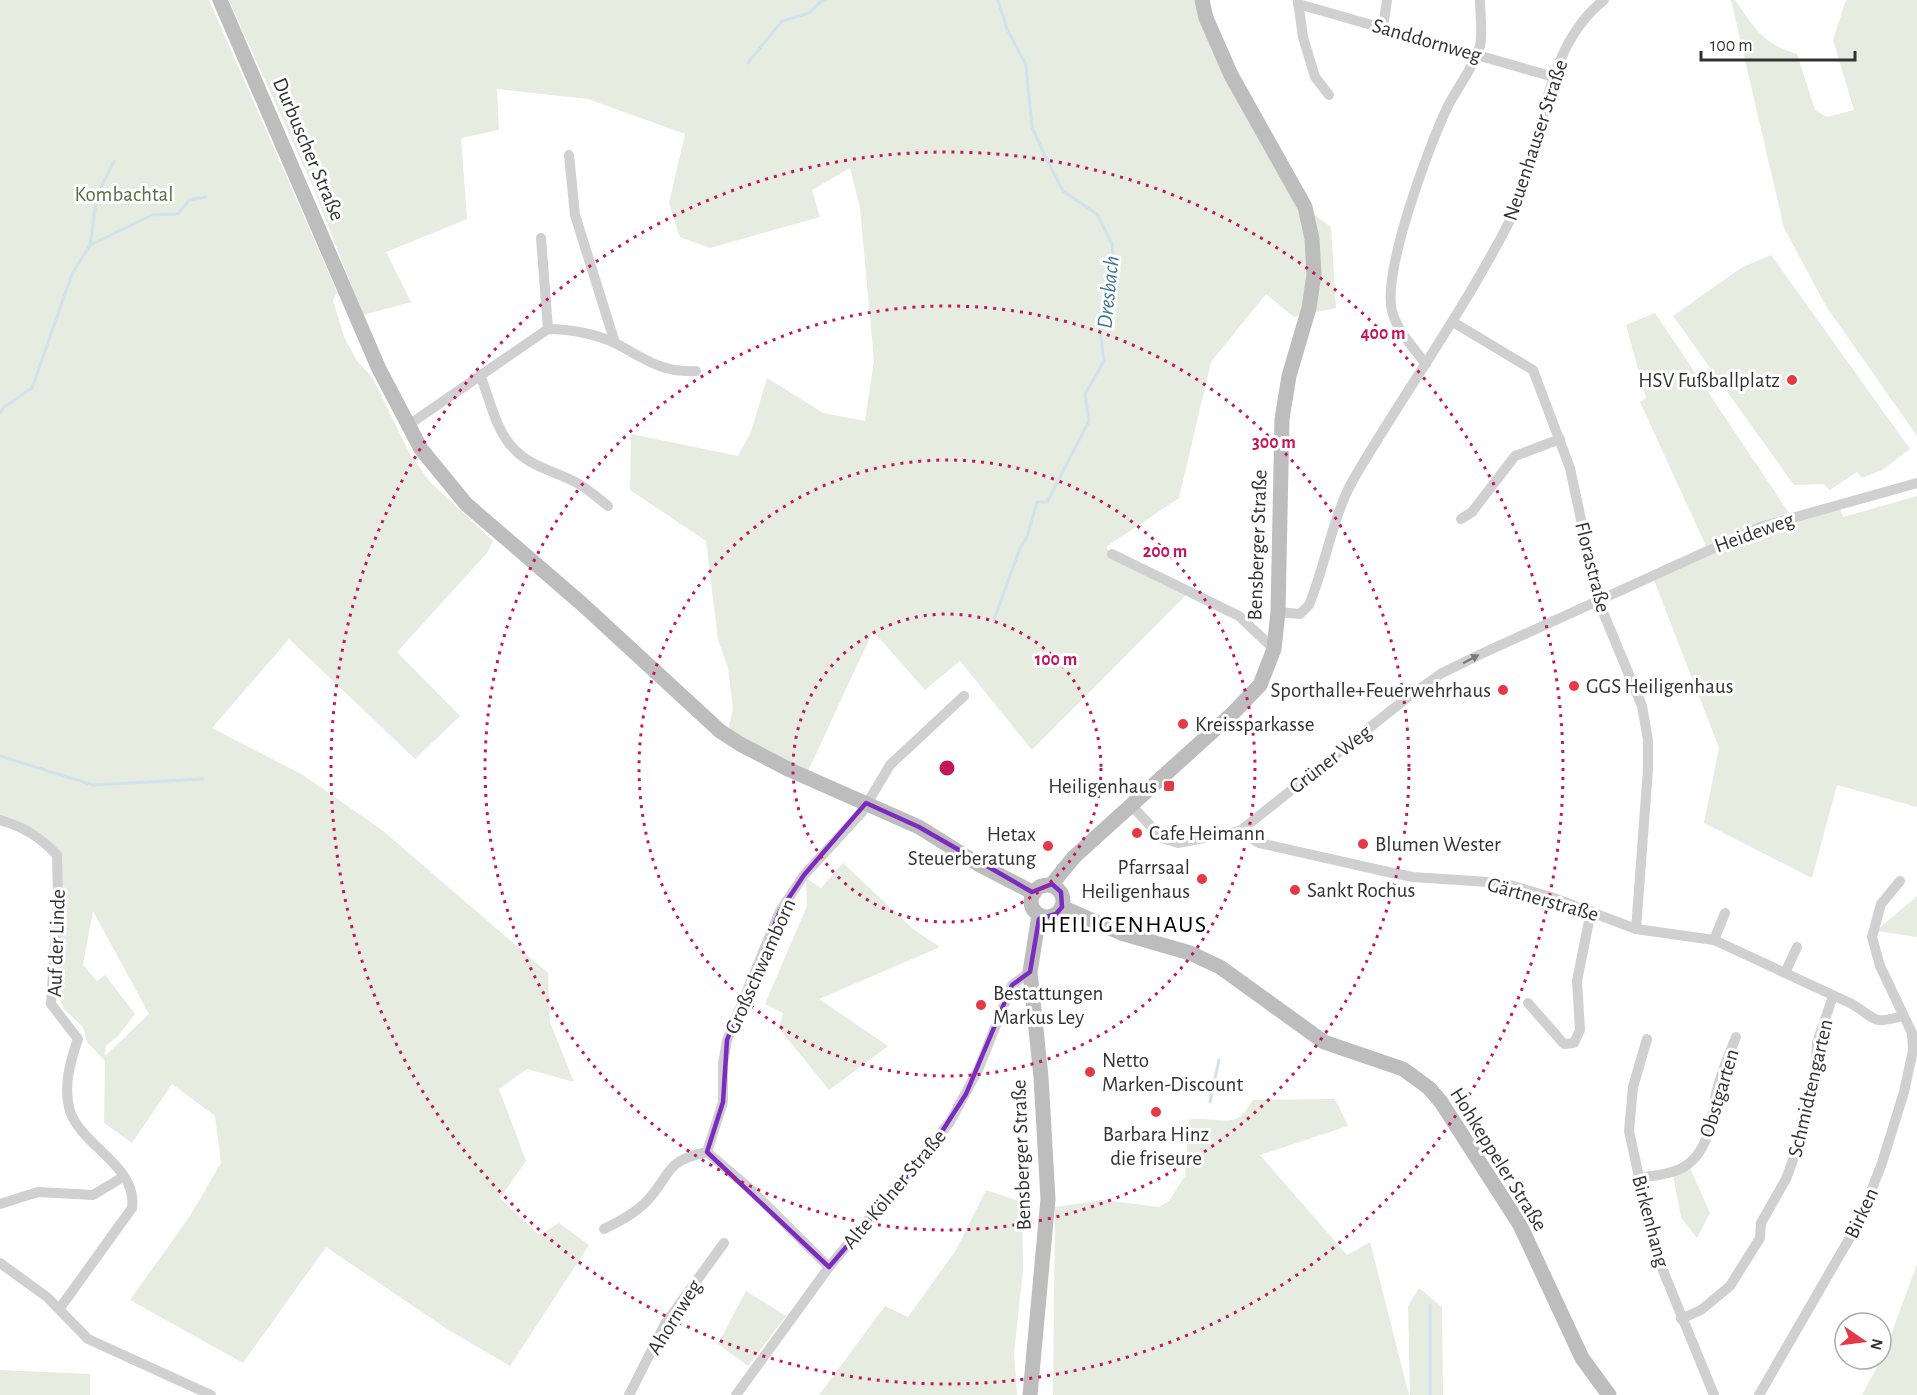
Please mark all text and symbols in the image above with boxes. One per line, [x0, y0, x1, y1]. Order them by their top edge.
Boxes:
street label: Sanddornweg [1370, 15, 1485, 66]
scale bar [1701, 24, 1856, 62]
text: 100 m [1710, 37, 1753, 55]
street label: Neuenhauser Straße [1500, 57, 1571, 223]
street label: Durbuscher Straße [269, 75, 348, 224]
park label: Kombachtal [75, 184, 173, 205]
water label: Dresbach [1093, 255, 1123, 330]
text: 400 m [1360, 325, 1406, 343]
place label: HSV Fußballplatz [1638, 370, 1780, 391]
marker: HSV Fußballplatz [1785, 373, 1799, 387]
text: 300 m [1252, 434, 1296, 452]
street label: Bensberger Straße [1244, 469, 1271, 621]
street label: Heideweg [1712, 508, 1797, 557]
street label: Florastraße [1571, 520, 1614, 615]
text: 200 m [1143, 543, 1187, 561]
text: 100 m [1035, 651, 1077, 669]
one-way arrow [1463, 654, 1480, 664]
place label: GGS Heiligenhaus [1586, 676, 1733, 697]
marker: GGS Heiligenhaus [1567, 679, 1581, 693]
place label: Sporthalle+Feuerwehrhaus [1270, 680, 1491, 701]
marker: Sporthalle+Feuerwehrhaus [1496, 683, 1510, 697]
place label: Kreissparkasse [1195, 714, 1314, 735]
marker: Kreissparkasse [1176, 717, 1190, 731]
street label: Grüner Weg [1285, 721, 1376, 798]
centre of rings [937, 758, 957, 778]
place label: Heiligenhaus [1048, 776, 1157, 797]
marker: Heiligenhaus [1162, 779, 1176, 793]
place label: Cafe Heimann [1149, 823, 1265, 844]
place label: Hetax Steuerberatung [908, 824, 1037, 869]
marker: Cafe Heimann [1130, 826, 1144, 840]
place label: Blumen Wester [1375, 834, 1501, 855]
marker: Blumen Wester [1356, 837, 1370, 851]
marker: Hetax Steuerberatung [1041, 839, 1055, 853]
place label: Pfarrsaal Heiligenhaus [1081, 857, 1190, 902]
marker: Pfarrsaal Heiligenhaus [1195, 872, 1209, 886]
street label: Gärtnerstraße [1485, 874, 1601, 925]
place label: Sankt Rochus [1307, 880, 1415, 901]
marker: Sankt Rochus [1288, 883, 1302, 897]
street label: Auf der Linde [44, 889, 69, 997]
street label: Großschwamborn [721, 895, 800, 1037]
district label: HEILIGENHAUS [1040, 913, 1208, 937]
place label: Bestattungen Markus Ley [993, 983, 1103, 1028]
marker: Bestattungen Markus Ley [974, 998, 988, 1012]
street label: Schmidtengarten [1784, 1017, 1837, 1159]
street label: Obstgarten [1696, 1046, 1743, 1140]
place label: Netto Marken-Discount [1102, 1050, 1243, 1095]
marker: Netto Marken-Discount [1083, 1065, 1097, 1079]
street label: Bensberger Straße [1008, 1079, 1035, 1231]
street label: Hohkeppeler Straße [1446, 1084, 1551, 1235]
marker: Barbara Hinz die friseure [1149, 1105, 1163, 1119]
place label: Barbara Hinz die friseure [1103, 1124, 1209, 1169]
street label: Alte Kölner Straße [839, 1126, 950, 1253]
street label: Birkenhang [1628, 1173, 1673, 1270]
street label: Birken [1841, 1185, 1882, 1242]
street label: Ahornweg [643, 1275, 706, 1358]
north arrow [1833, 1311, 1893, 1371]
text: N [1867, 1337, 1886, 1352]

